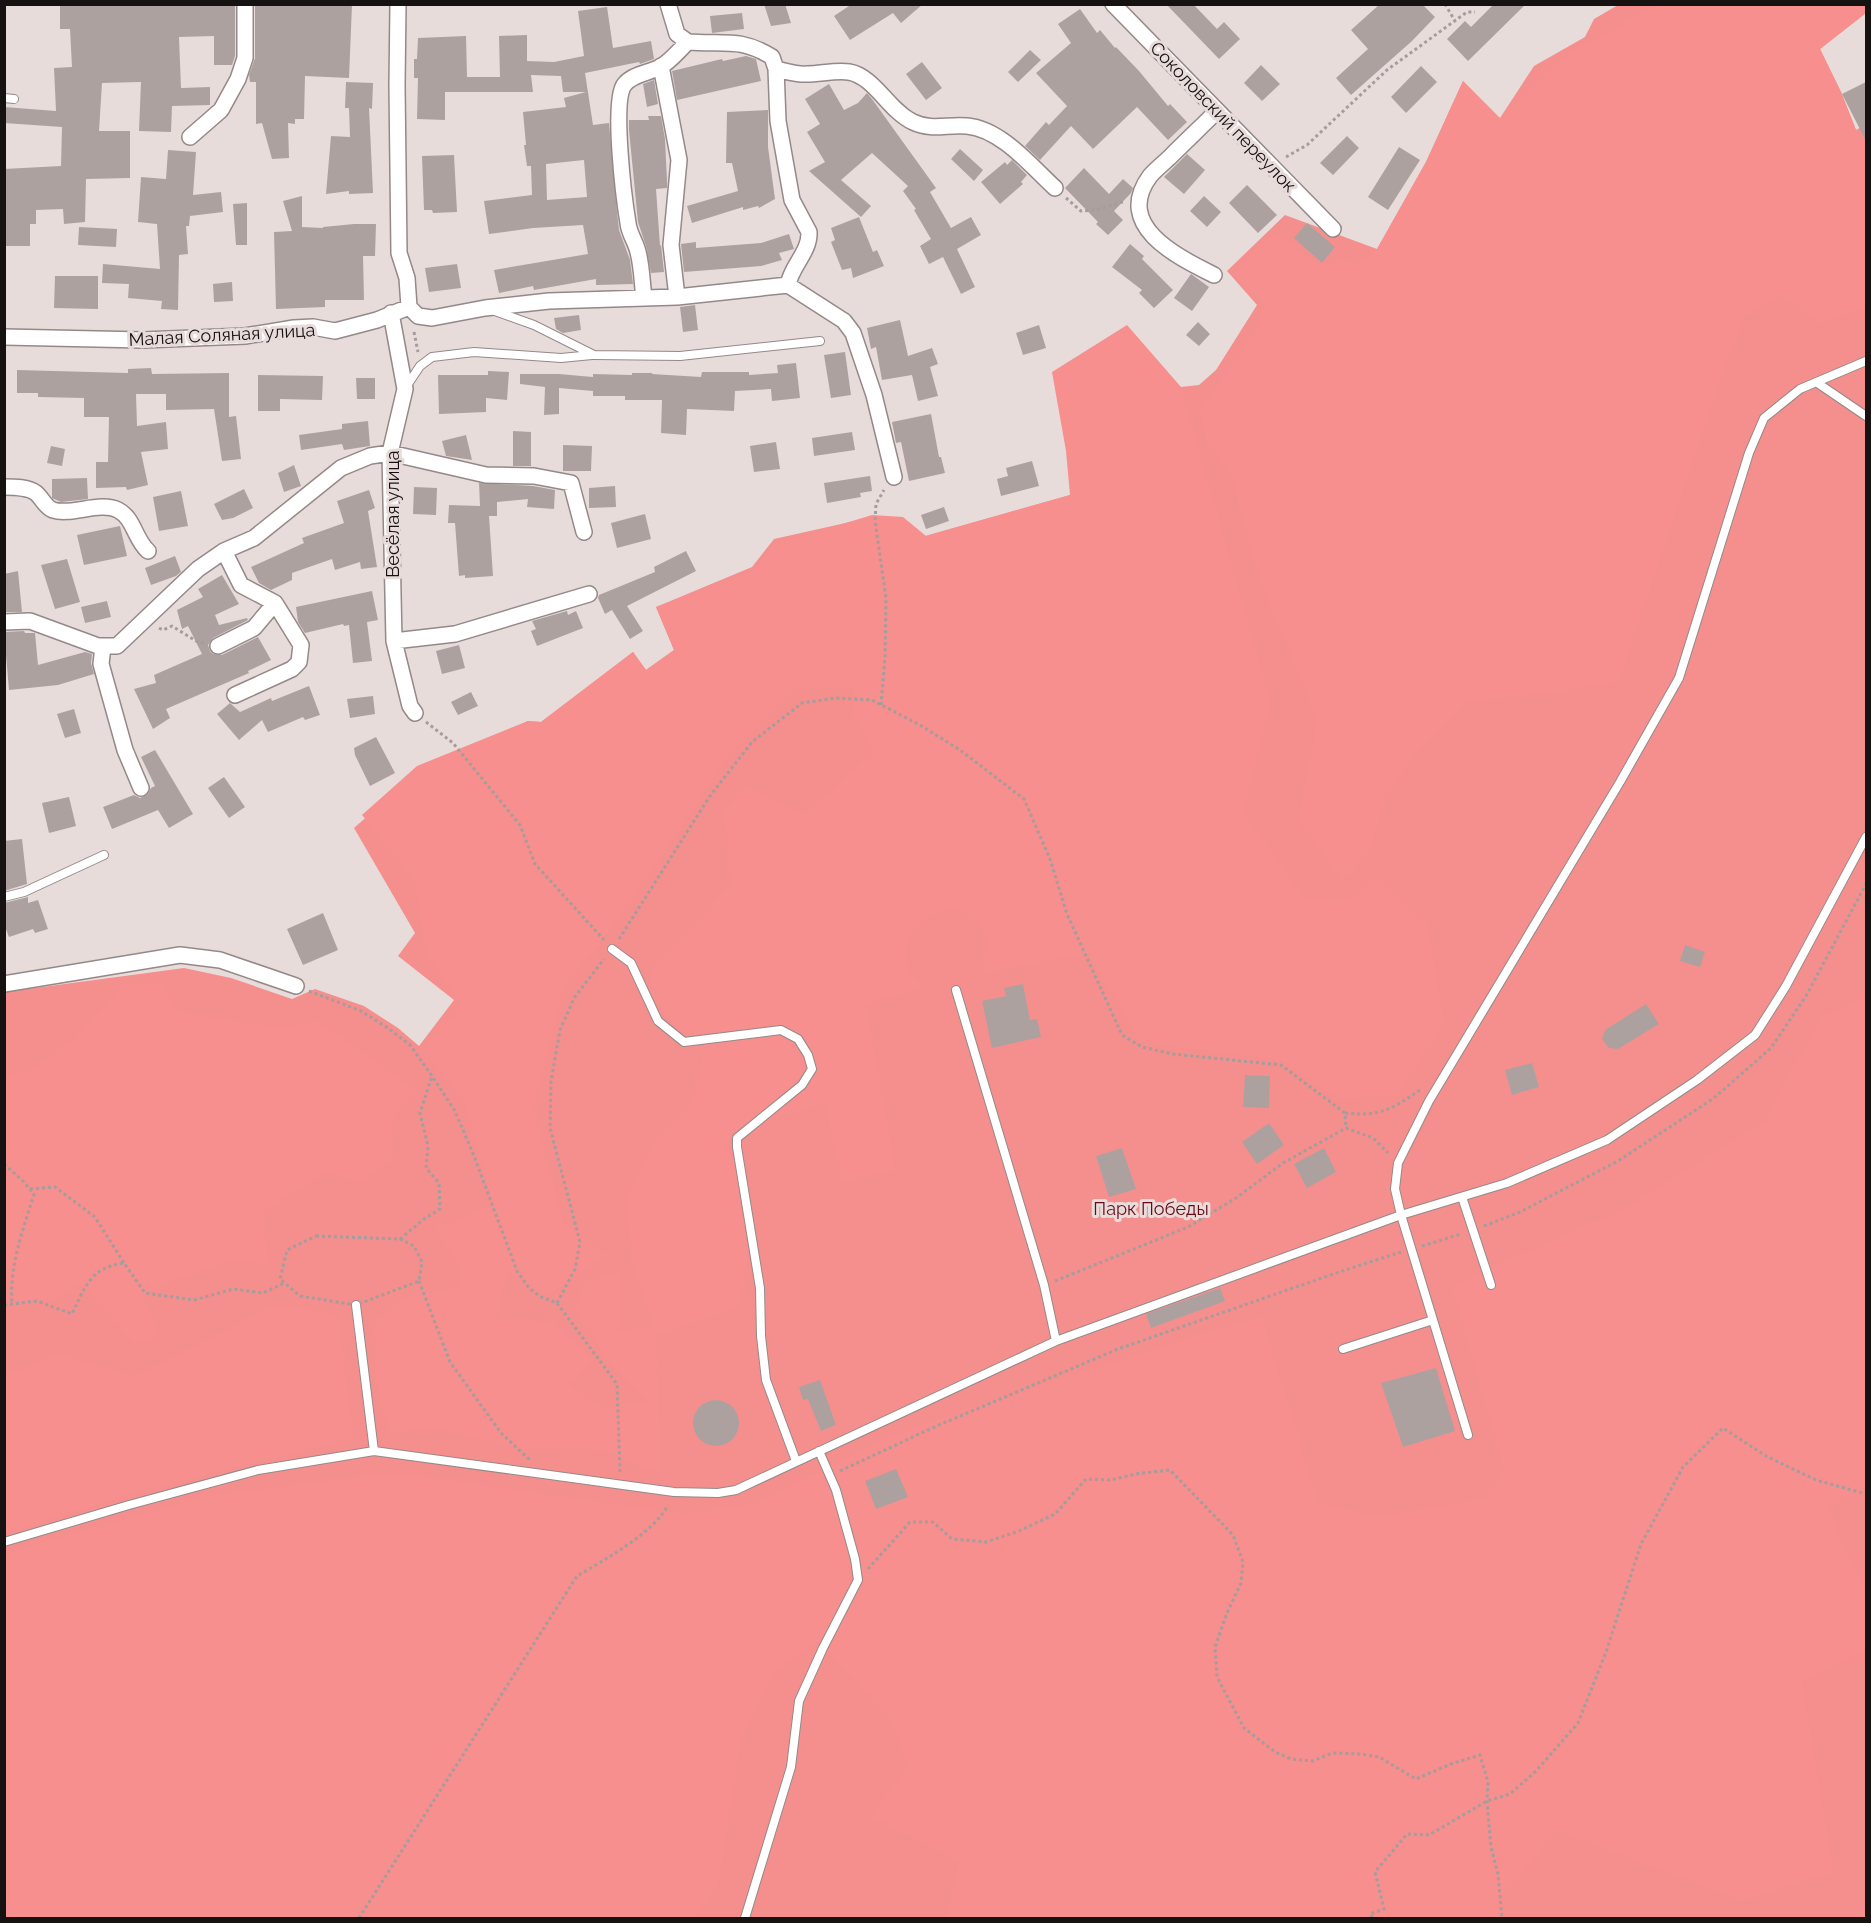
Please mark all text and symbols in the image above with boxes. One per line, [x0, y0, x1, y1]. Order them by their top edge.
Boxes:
street label: Соколовский переулок [1146, 37, 1301, 196]
street label: Малая Соляная улица [128, 319, 316, 350]
street label: Весёлая улица [382, 450, 403, 578]
park label: Парк Победы [1093, 1198, 1209, 1219]

